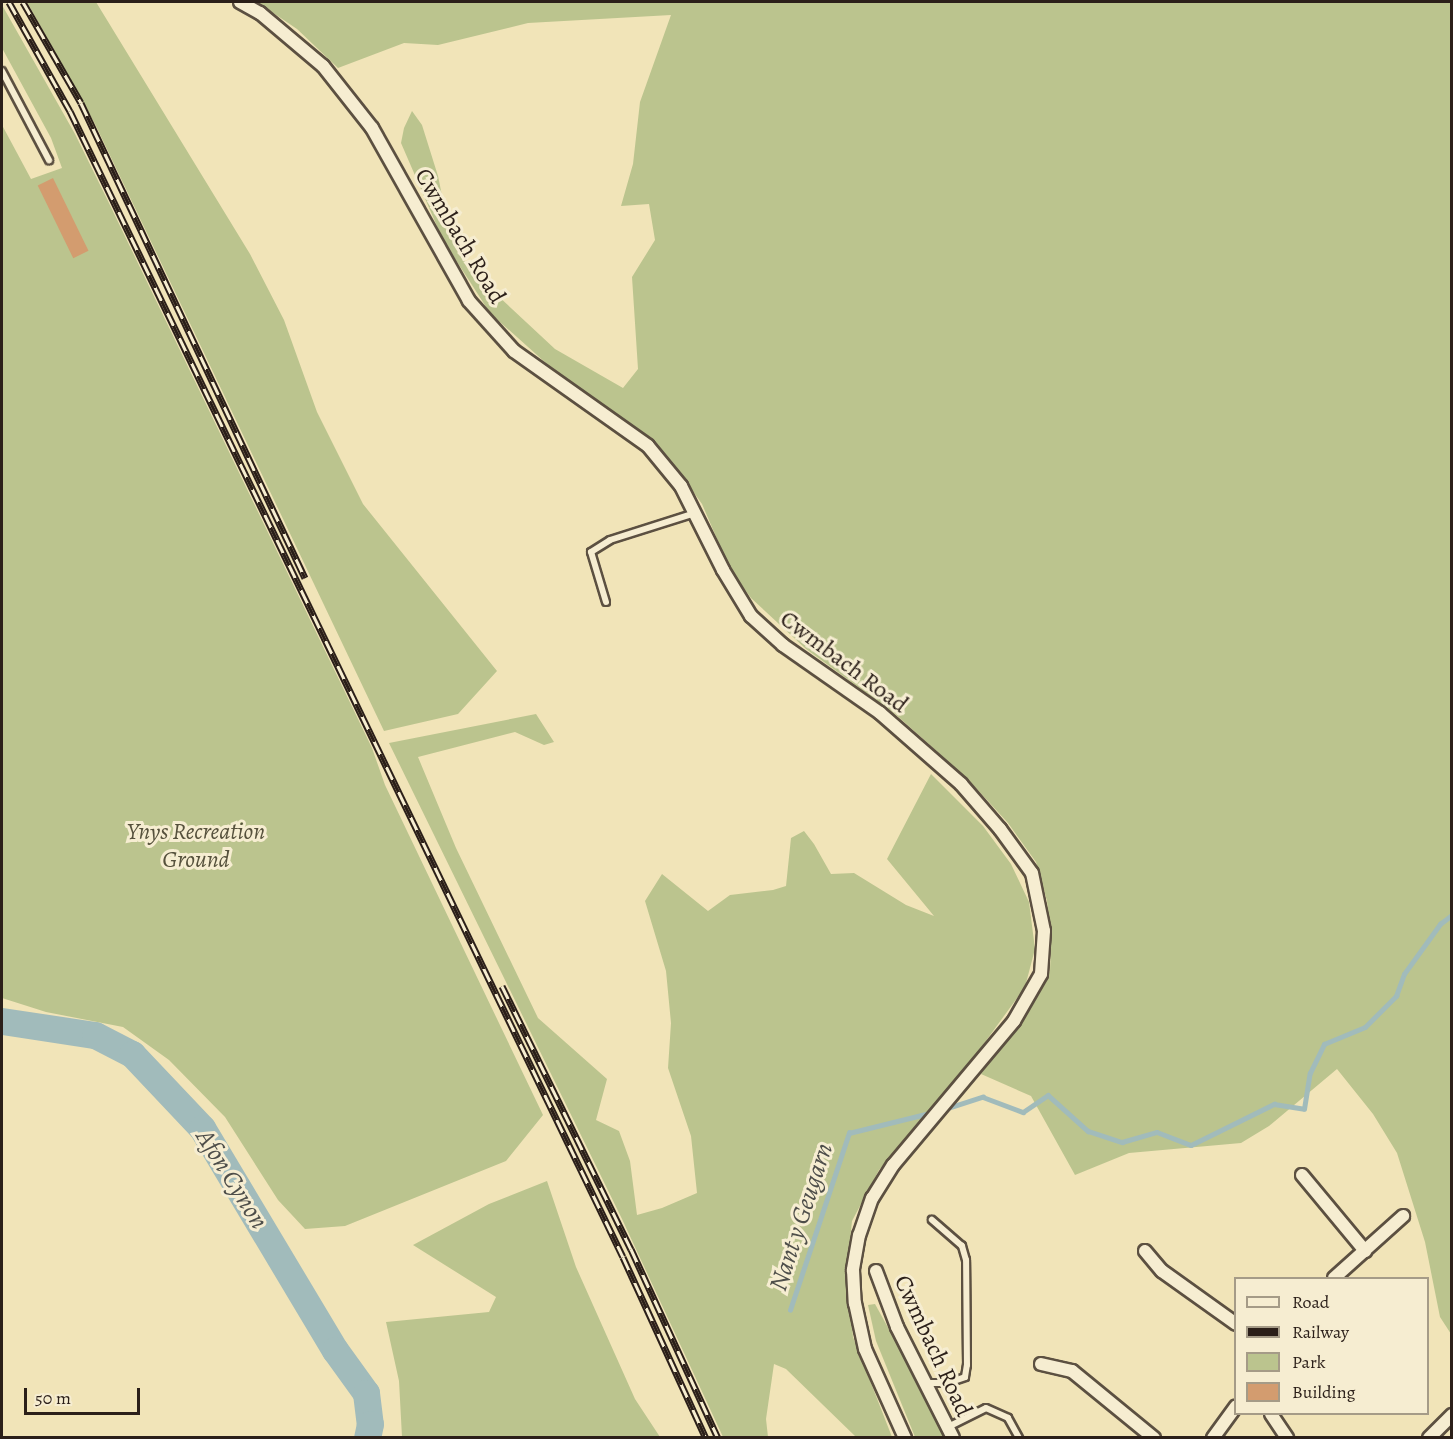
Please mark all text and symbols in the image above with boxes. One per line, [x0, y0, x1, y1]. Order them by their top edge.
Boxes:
street label: Cwmbach Road [408, 163, 512, 309]
street label: Cwmbach Road [774, 605, 914, 719]
park label: Ynys Recreation Ground [127, 818, 265, 874]
water label: Afon Cynon [189, 1123, 275, 1235]
water label: Nant y Geugarn [762, 1139, 840, 1295]
street label: Cwmbach Road [888, 1271, 978, 1421]
legend [1234, 1277, 1429, 1415]
text: Road [1292, 1290, 1329, 1314]
text: Railway [1292, 1320, 1349, 1344]
text: Park [1292, 1350, 1326, 1374]
scale bar [27, 1376, 142, 1414]
text: Building [1292, 1380, 1356, 1404]
text: 50 m [35, 1386, 71, 1410]

